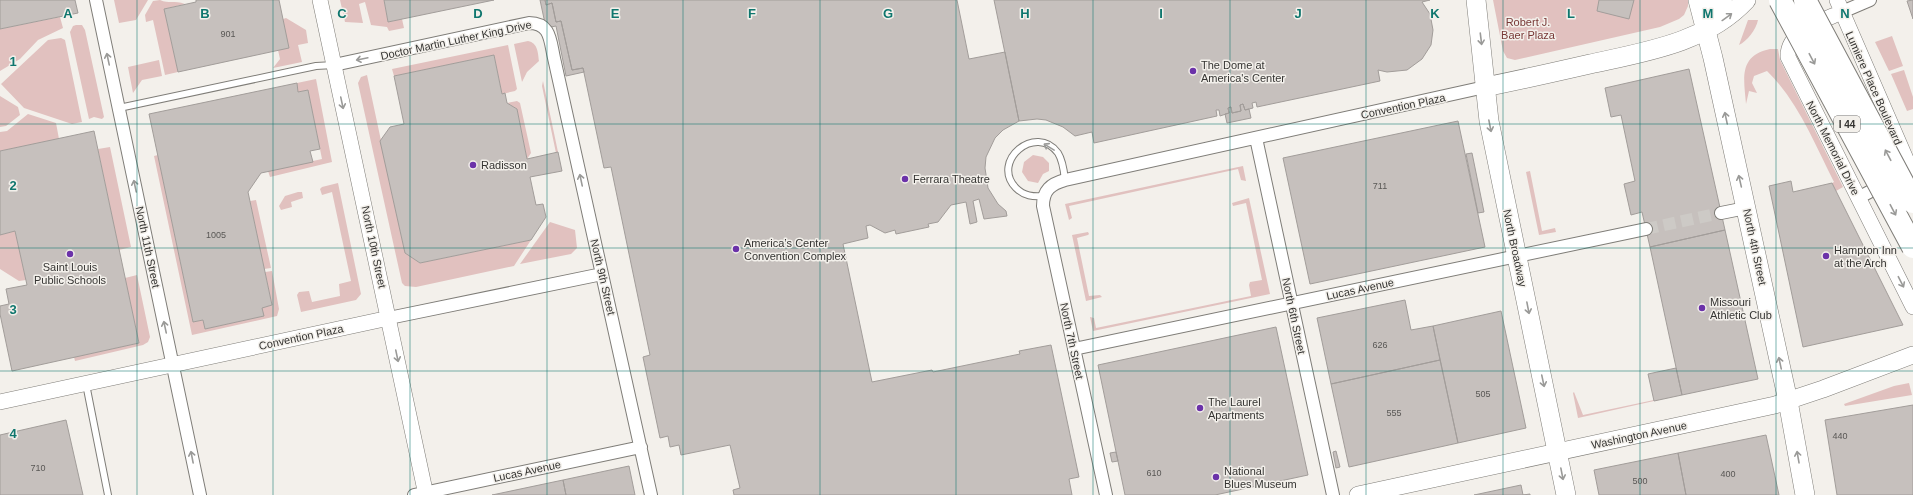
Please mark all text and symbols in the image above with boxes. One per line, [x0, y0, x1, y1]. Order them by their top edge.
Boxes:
text: A [63, 6, 73, 21]
text: B [200, 6, 210, 21]
text: C [337, 6, 347, 21]
text: D [473, 6, 483, 21]
text: E [611, 6, 620, 21]
text: F [748, 6, 756, 21]
text: G [883, 6, 893, 21]
text: H [1020, 6, 1030, 21]
text: I [1159, 6, 1163, 21]
text: J [1294, 6, 1302, 21]
text: K [1430, 6, 1440, 21]
text: L [1567, 6, 1575, 21]
text: M [1703, 6, 1713, 21]
text: N [1840, 6, 1850, 21]
one-way arrow [1722, 13, 1733, 21]
park label: Robert J. Baer Plaza [1501, 16, 1556, 41]
street label: Doctor Martin Luther King Drive [379, 18, 533, 62]
house number: 901 [220, 29, 236, 39]
street label: Lumiere Place Boulevard [1844, 29, 1904, 147]
one-way arrow [1478, 32, 1485, 45]
one-way arrow [104, 53, 112, 66]
one-way arrow [1809, 53, 1816, 65]
text: 1 [9, 54, 17, 69]
one-way arrow [356, 55, 369, 63]
place label: The Dome at America's Center [1201, 59, 1285, 84]
marker: The Dome at America's Center [1188, 66, 1198, 76]
street label: Convention Plaza [1360, 91, 1447, 121]
one-way arrow [339, 96, 347, 109]
street label: North Memorial Drive [1804, 99, 1862, 197]
one-way arrow [1722, 112, 1730, 125]
road number: I 44 [1834, 116, 1860, 132]
one-way arrow [1486, 119, 1494, 132]
one-way arrow [1043, 142, 1055, 150]
one-way arrow [1884, 150, 1891, 162]
place label: Radisson [481, 159, 527, 171]
marker: Radisson [468, 160, 478, 170]
one-way arrow [577, 173, 585, 186]
place label: Ferrara Theatre [913, 173, 990, 185]
marker: Ferrara Theatre [900, 174, 910, 184]
one-way arrow [1736, 175, 1744, 188]
text: 2 [9, 178, 17, 193]
one-way arrow [131, 180, 139, 193]
house number: 711 [1373, 181, 1387, 191]
one-way arrow [1890, 204, 1898, 216]
street label: North 11th Street [134, 205, 162, 289]
street label: North 10th Street [359, 205, 389, 289]
street label: North Broadway [1501, 208, 1529, 288]
street label: North 4th Street [1741, 208, 1769, 286]
house number: 1005 [206, 230, 226, 240]
place label: America’s Center Convention Complex [744, 237, 847, 262]
street label: North 9th Street [588, 238, 618, 316]
marker: America’s Center Convention Complex [731, 244, 741, 254]
place label: Hampton Inn at the Arch [1834, 244, 1897, 269]
marker: Saint Louis Public Schools [65, 249, 75, 259]
marker: Hampton Inn at the Arch [1821, 251, 1831, 261]
place label: Saint Louis Public Schools [34, 261, 107, 286]
street label: Lucas Avenue [1325, 276, 1395, 302]
one-way arrow [1897, 276, 1905, 288]
street label: North 6th Street [1280, 277, 1308, 355]
place label: Missouri Athletic Club [1710, 296, 1772, 321]
one-way arrow [1524, 301, 1532, 314]
text: 3 [9, 302, 17, 317]
street label: North 7th Street [1058, 302, 1086, 380]
marker: Missouri Athletic Club [1697, 303, 1707, 313]
one-way arrow [161, 321, 169, 334]
street label: Convention Plaza [258, 322, 345, 352]
house number: 626 [1372, 340, 1388, 350]
one-way arrow [393, 349, 401, 362]
one-way arrow [1775, 357, 1783, 370]
one-way arrow [1539, 374, 1547, 387]
house number: 505 [1475, 389, 1491, 399]
place label: The Laurel Apartments [1208, 396, 1265, 421]
marker: The Laurel Apartments [1195, 403, 1205, 413]
house number: 555 [1386, 408, 1402, 418]
street label: Washington Avenue [1590, 419, 1688, 451]
text: 4 [9, 426, 17, 441]
house number: 440 [1832, 431, 1848, 441]
one-way arrow [187, 451, 195, 464]
one-way arrow [1794, 451, 1802, 464]
street label: Lucas Avenue [492, 458, 562, 484]
house number: 710 [30, 463, 46, 473]
place label: National Blues Museum [1224, 465, 1297, 490]
one-way arrow [1558, 467, 1566, 480]
house number: 610 [1146, 468, 1162, 478]
house number: 400 [1720, 469, 1736, 479]
marker: National Blues Museum [1211, 472, 1221, 482]
house number: 500 [1632, 476, 1648, 486]

